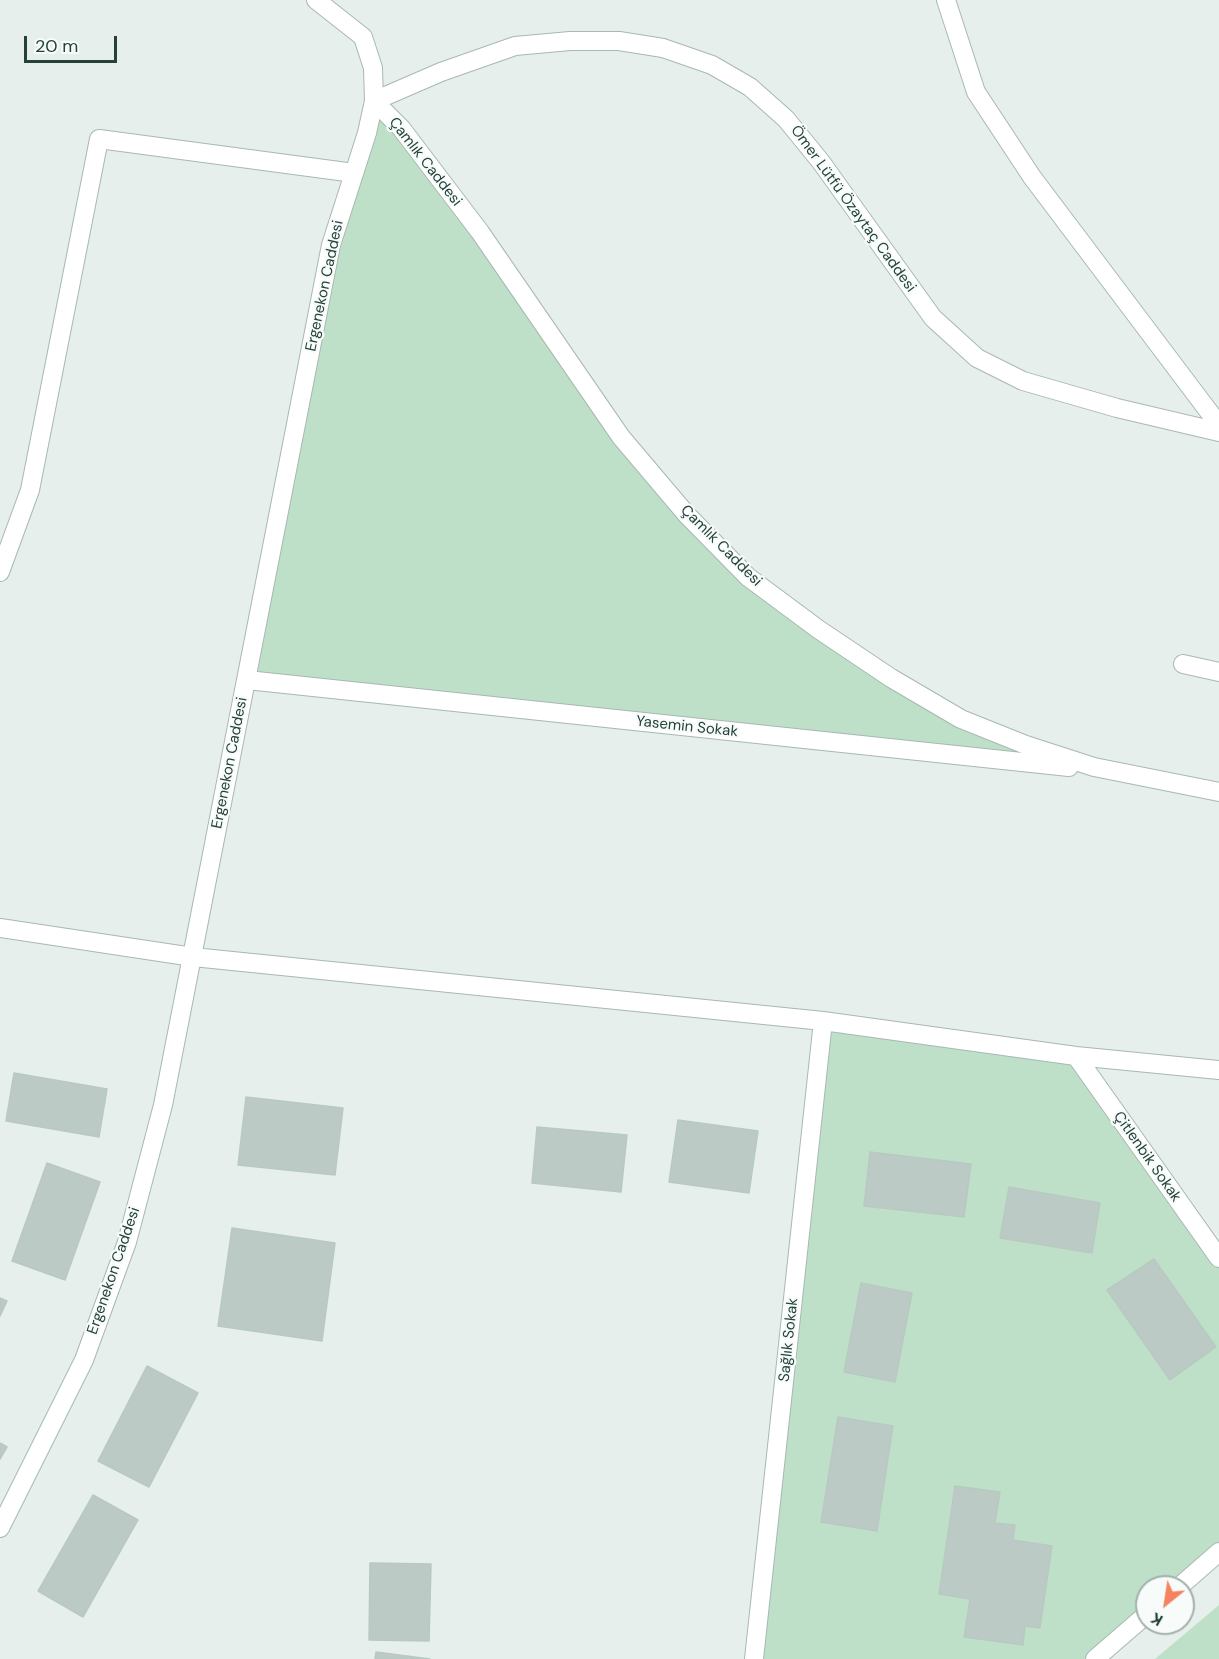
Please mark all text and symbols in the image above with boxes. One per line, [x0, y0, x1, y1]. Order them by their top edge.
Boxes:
scale bar [27, 24, 120, 62]
text: 20 m [35, 34, 78, 58]
street label: Çamlık Caddesi [385, 114, 465, 210]
street label: Ömer Lütfü Özaytaç Caddesi [786, 122, 920, 296]
street label: Ergenekon Caddesi [302, 219, 348, 353]
street label: Çamlık Caddesi [676, 501, 766, 591]
street label: Ergenekon Caddesi [208, 696, 252, 830]
street label: Yasemin Sokak [635, 713, 739, 741]
street label: Çitlenbik Sokak [1109, 1108, 1185, 1206]
street label: Ergenekon Caddesi [84, 1205, 144, 1337]
street label: Sağlık Sokak [776, 1297, 802, 1383]
north arrow [1135, 1575, 1195, 1635]
text: K [1147, 1608, 1167, 1631]

